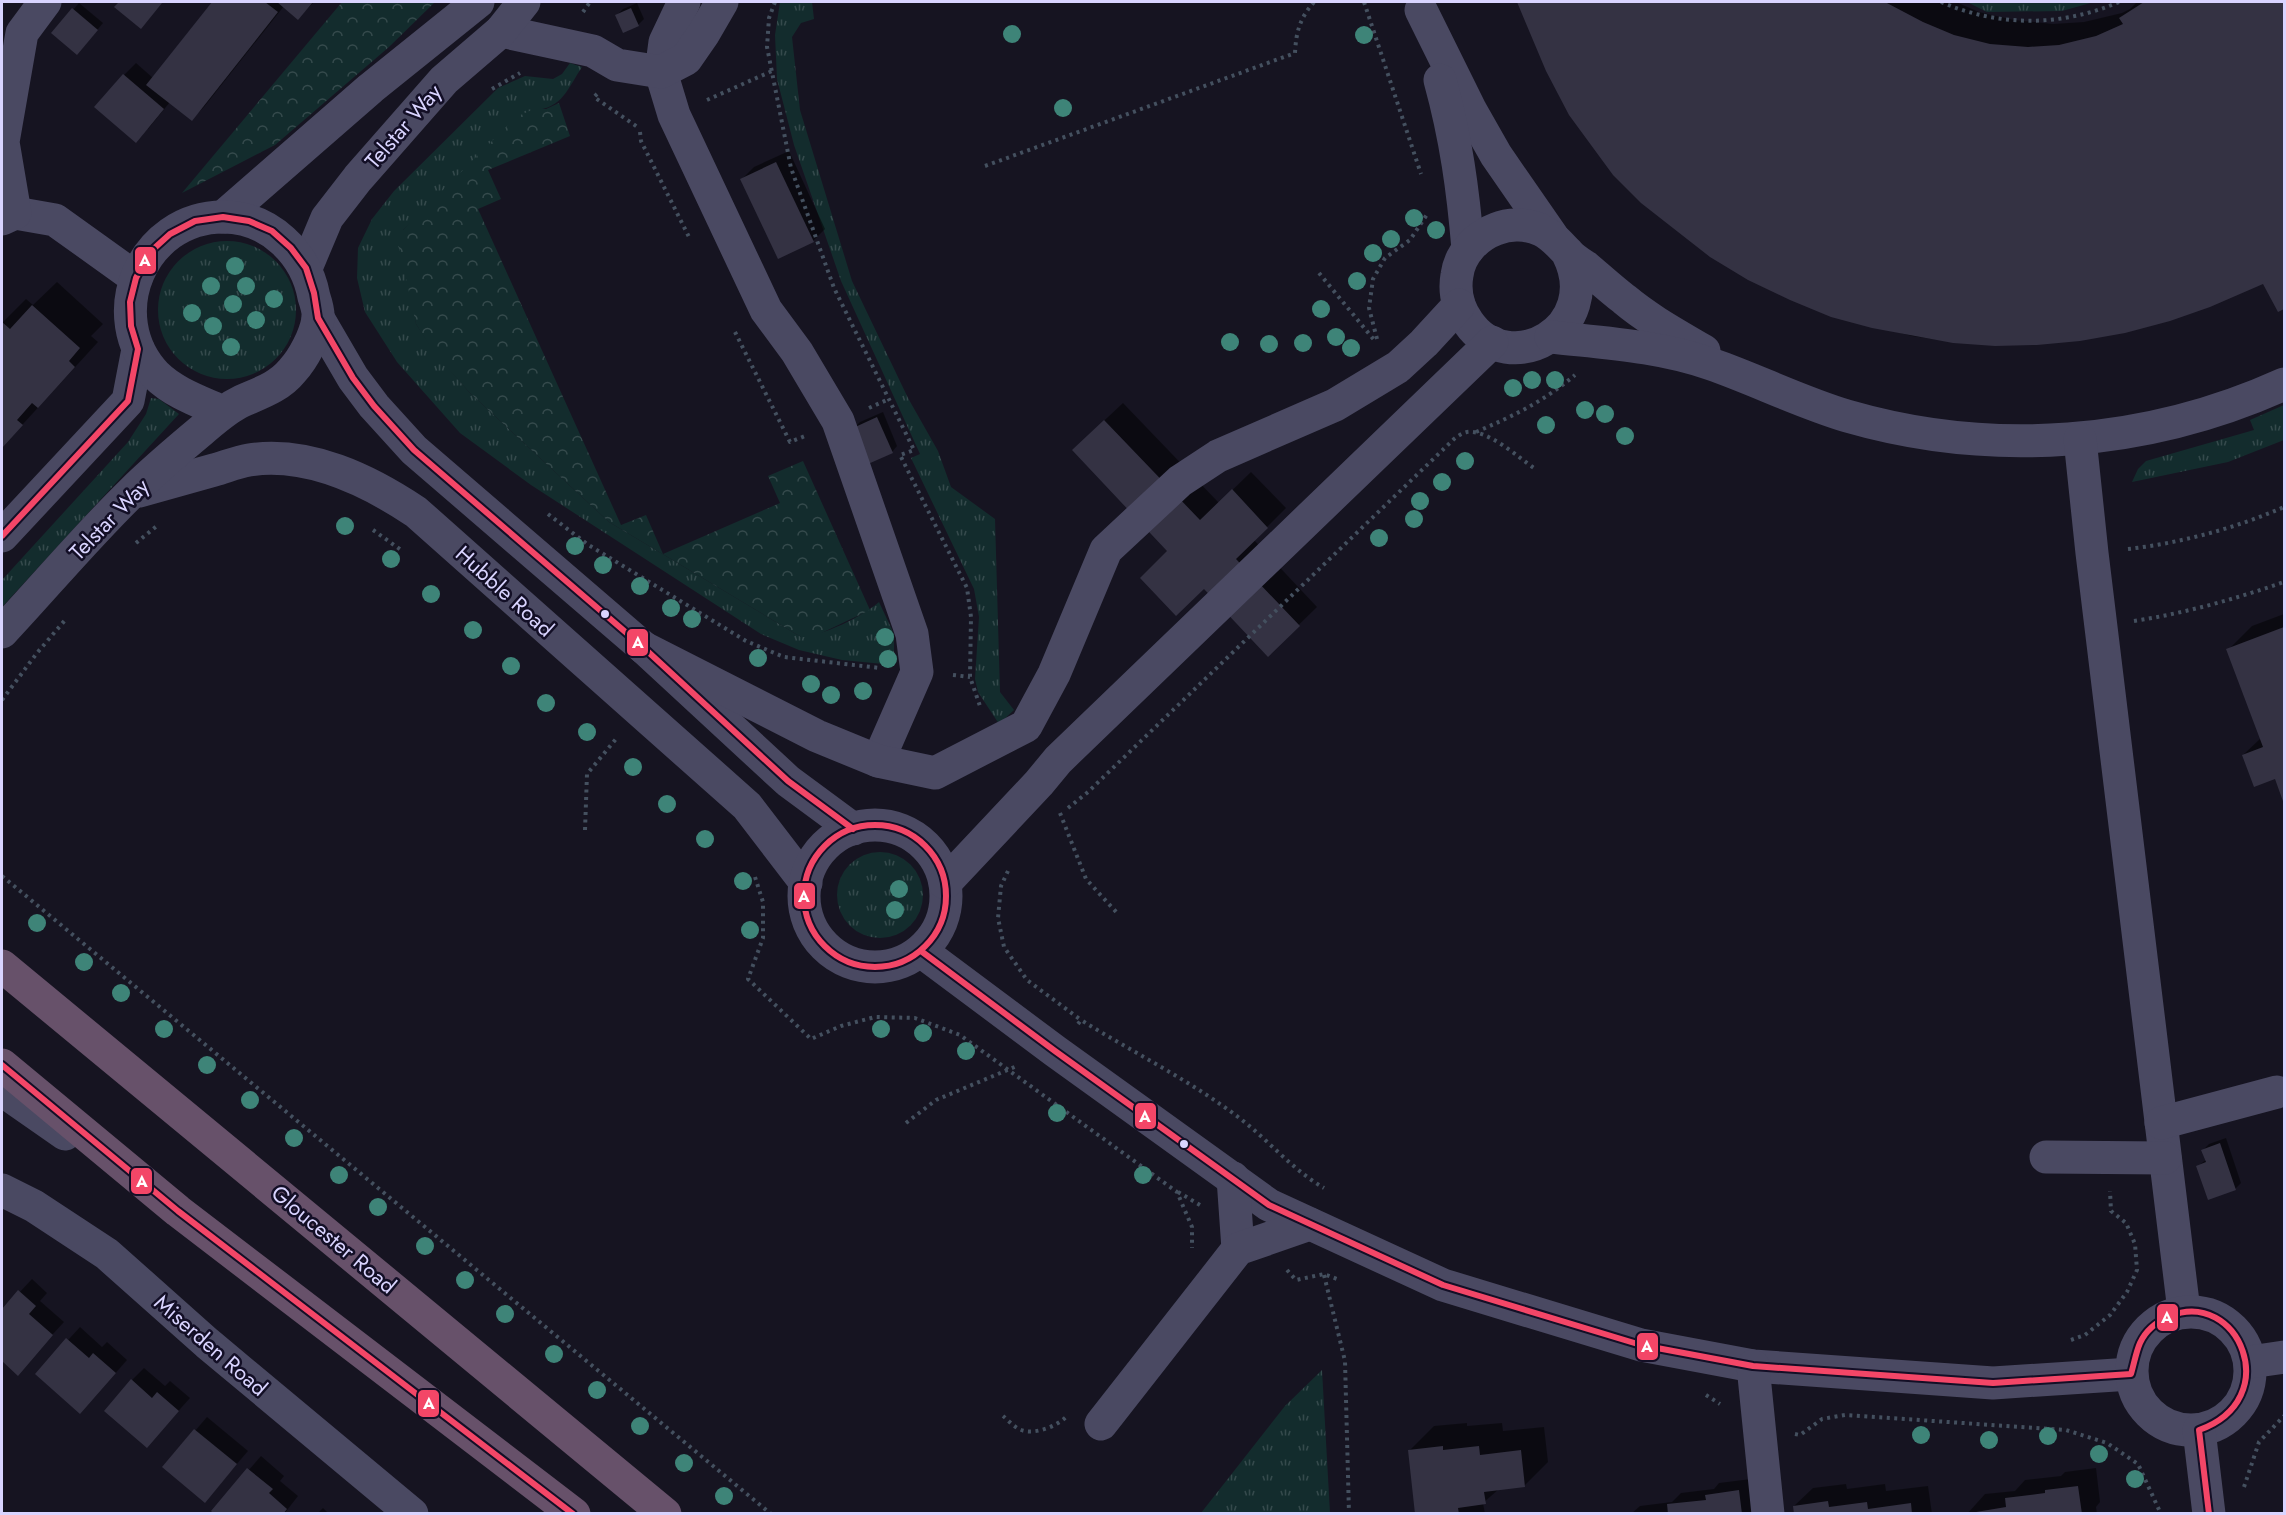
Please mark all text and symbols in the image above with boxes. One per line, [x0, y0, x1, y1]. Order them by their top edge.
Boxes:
street label: Telstar Way [357, 76, 449, 175]
line badge: A [134, 246, 157, 275]
text: A [138, 249, 151, 272]
street label: Telstar Way [62, 471, 157, 567]
street label: Hubble Road [449, 538, 561, 644]
unlabelled marker [599, 608, 611, 620]
line badge: A [626, 628, 649, 657]
text: A [631, 631, 644, 654]
line badge: A [793, 882, 816, 910]
text: A [797, 885, 810, 908]
line badge: A [1134, 1102, 1157, 1130]
text: A [1138, 1105, 1151, 1128]
unlabelled marker [1178, 1138, 1190, 1150]
line badge: A [130, 1167, 153, 1195]
text: A [135, 1170, 148, 1193]
street label: Gloucester Road [264, 1177, 404, 1301]
street label: Miserden Road [147, 1287, 275, 1403]
line badge: A [2156, 1303, 2179, 1332]
text: A [2160, 1306, 2173, 1329]
line badge: A [1636, 1332, 1659, 1361]
text: A [1640, 1335, 1653, 1358]
line badge: A [417, 1389, 440, 1418]
text: A [422, 1392, 435, 1415]

